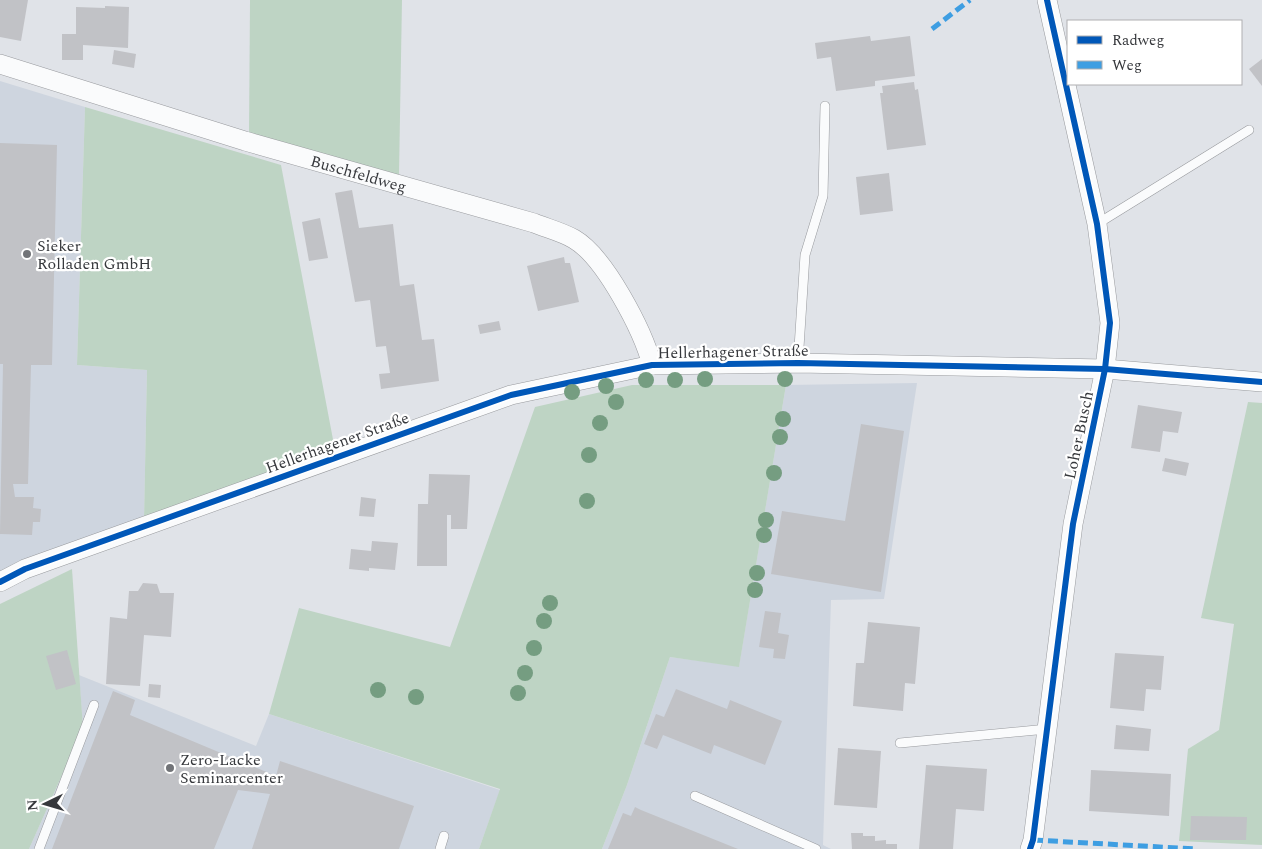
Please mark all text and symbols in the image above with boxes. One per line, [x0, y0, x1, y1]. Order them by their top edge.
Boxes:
legend [1067, 20, 1242, 85]
text: Radweg [1112, 29, 1165, 52]
text: Weg [1112, 54, 1142, 77]
street label: Buschfeldweg [308, 149, 409, 199]
place label: Sieker Rolladen GmbH [37, 234, 151, 276]
marker: Sieker Rolladen GmbH [21, 248, 33, 260]
street label: Hellerhagener Straße [657, 339, 809, 365]
street label: Loher Busch [1058, 389, 1100, 482]
street label: Hellerhagener Straße [262, 406, 412, 480]
place label: Zero-Lacke Seminarcenter [180, 748, 283, 790]
marker: Zero-Lacke Seminarcenter [164, 762, 176, 774]
north arrow [20, 779, 70, 829]
text: N [22, 798, 44, 812]

